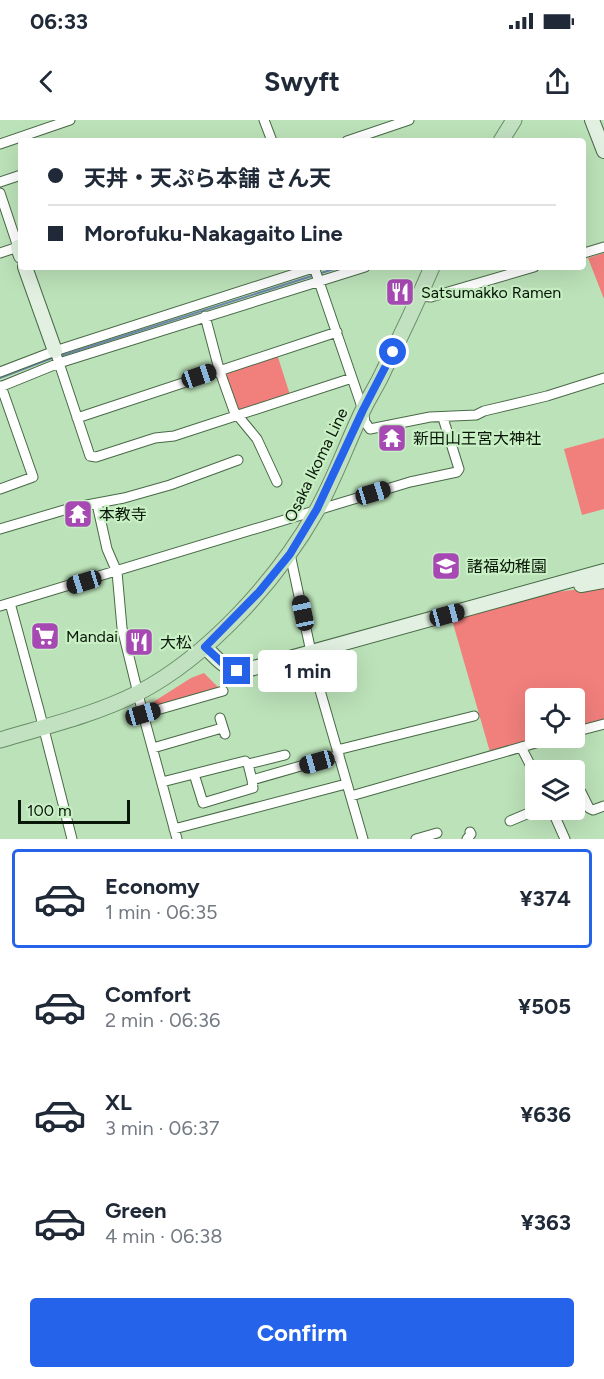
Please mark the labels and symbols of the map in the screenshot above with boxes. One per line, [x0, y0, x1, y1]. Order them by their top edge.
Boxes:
restaurant icon: Satsumakko Ramen [384, 276, 416, 308]
place label: Satsumakko Ramen [421, 283, 561, 302]
route start [379, 338, 406, 365]
car [179, 362, 219, 390]
street label: Osaka Ikoma Line [280, 405, 352, 525]
temple icon: 新田山王宮大神社 [376, 422, 408, 454]
place label: 新田山王宮大神社 [413, 429, 541, 448]
car [353, 479, 393, 507]
temple icon: 本教寺 [62, 498, 94, 530]
place label: 本教寺 [99, 505, 147, 524]
school or university icon: 諸福幼稚園 [430, 550, 462, 582]
place label: 諸福幼稚園 [467, 557, 547, 576]
car [64, 568, 104, 596]
car [290, 594, 316, 632]
car [427, 602, 467, 628]
supermarket icon: Mandai [29, 620, 61, 652]
restaurant icon: 大松 [123, 626, 155, 658]
place label: Mandai [66, 627, 118, 646]
place label: 大松 [160, 633, 192, 652]
callout: 1 min [258, 650, 357, 692]
route end [223, 657, 250, 684]
car [123, 700, 163, 728]
car [297, 748, 337, 776]
scale bar [18, 797, 130, 824]

